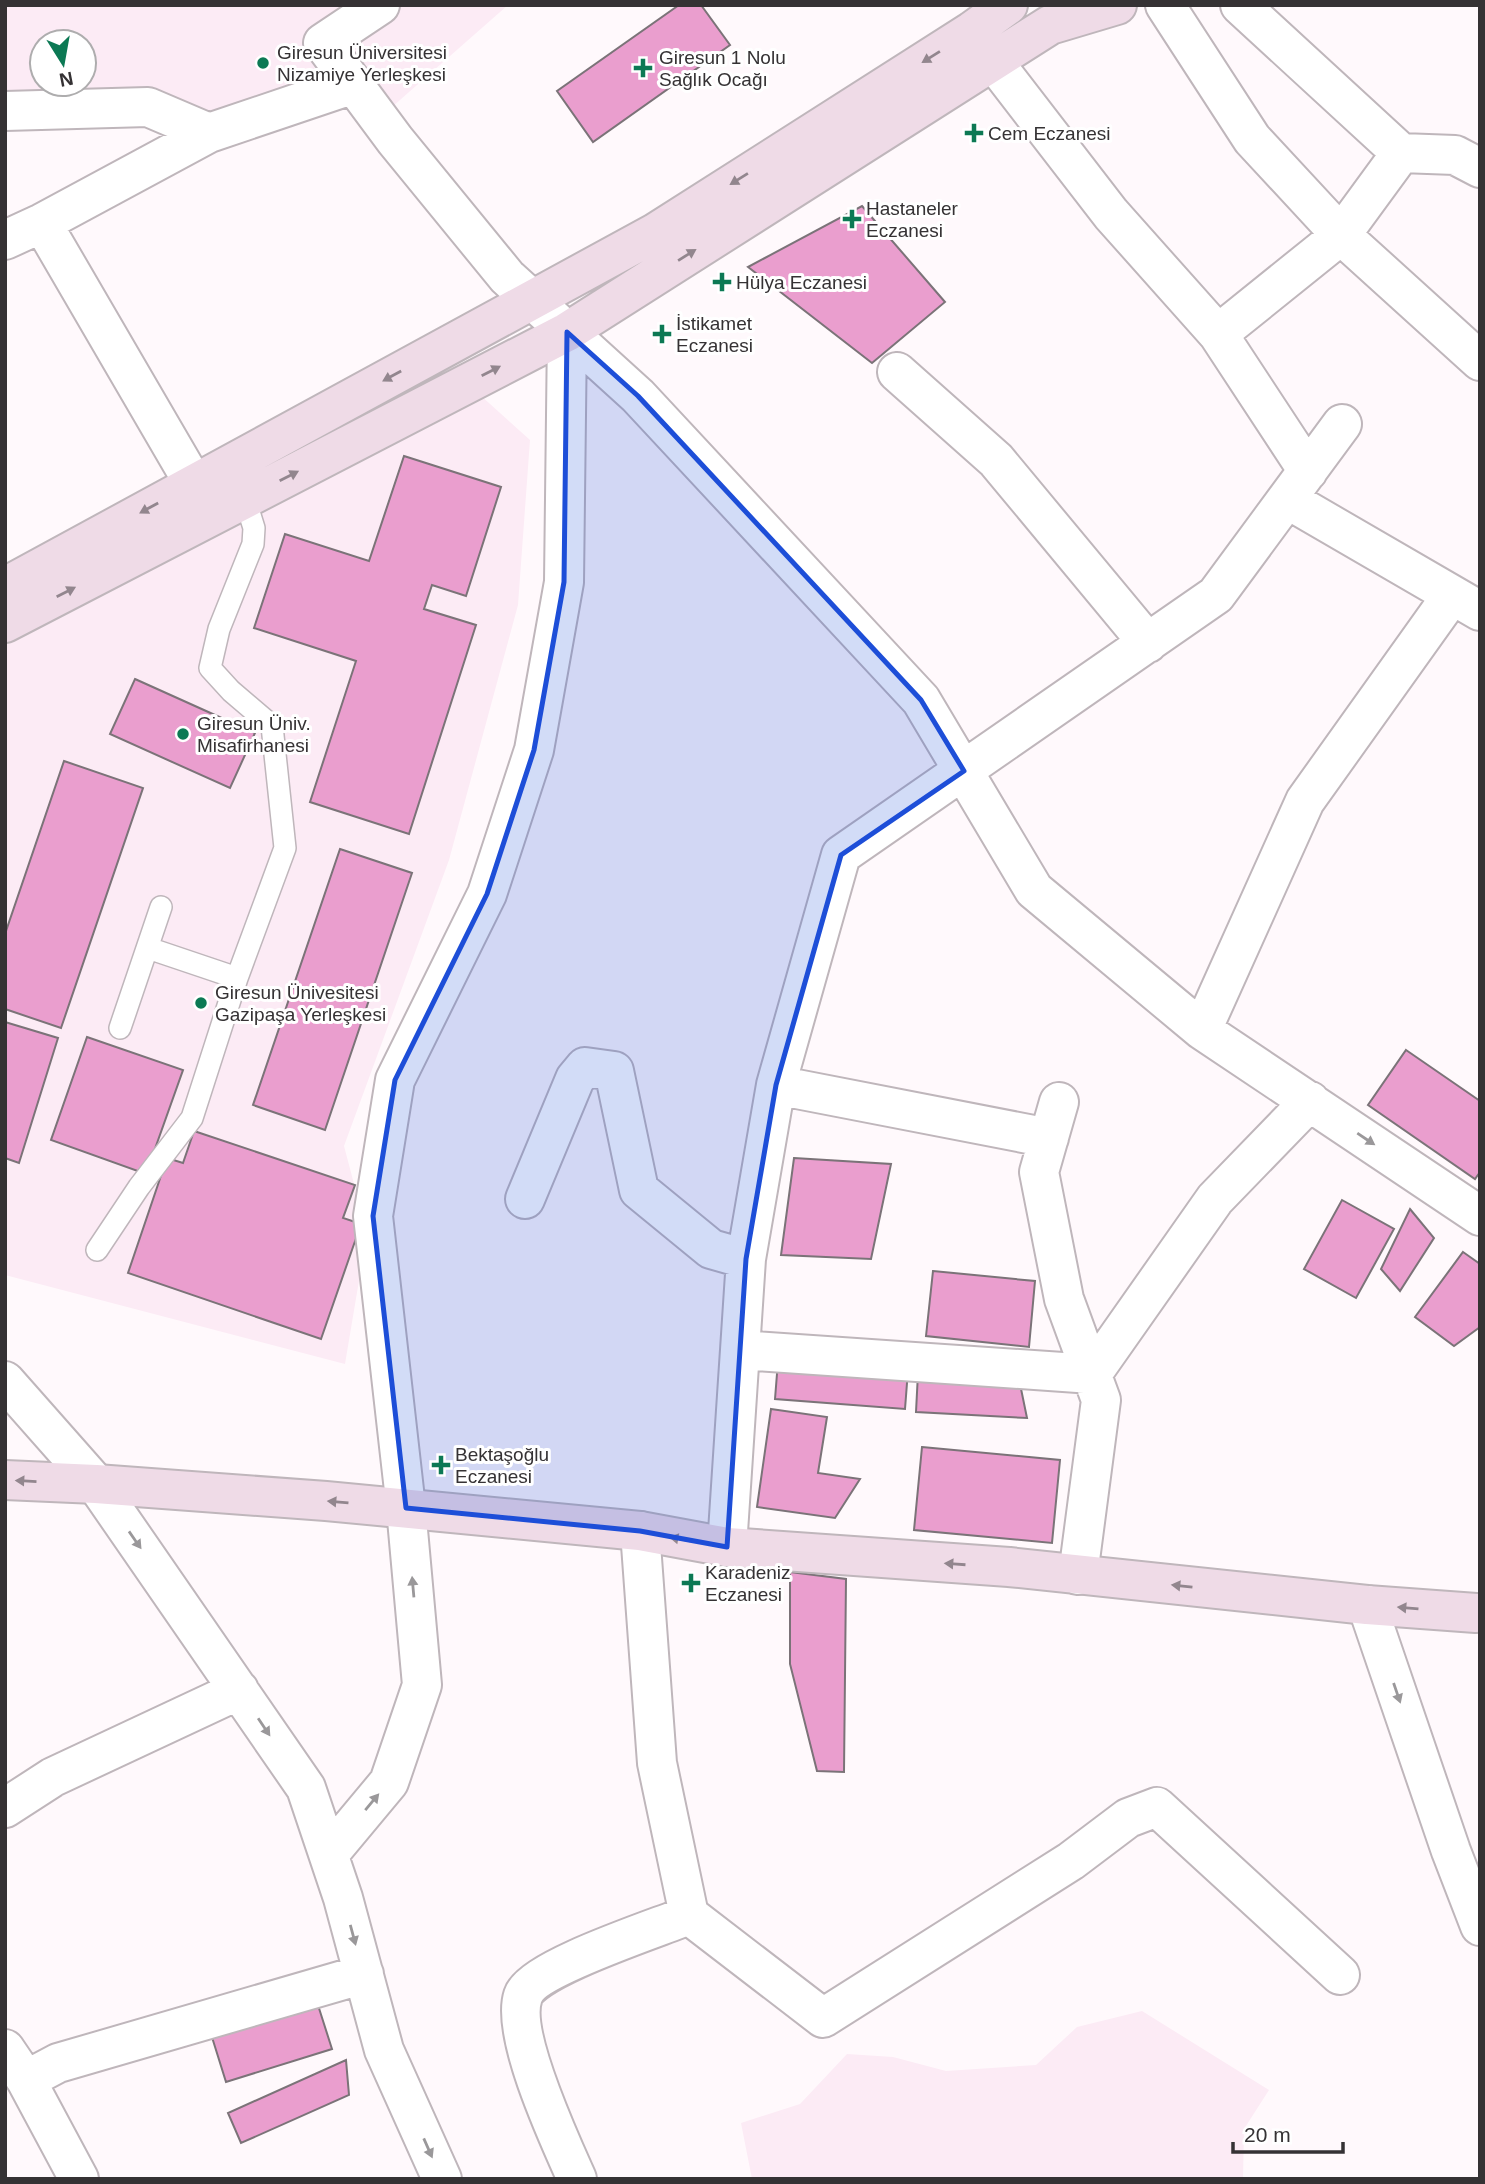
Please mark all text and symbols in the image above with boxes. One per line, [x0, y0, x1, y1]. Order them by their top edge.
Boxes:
north arrow [28, 28, 98, 98]
place label: Giresun Üniversitesi Nizamiye Yerleşkesi [277, 42, 447, 85]
place label: Giresun 1 Nolu Sağlık Ocağı [659, 47, 786, 90]
one-way arrow [922, 51, 941, 64]
marker: Giresun Üniversitesi Nizamiye Yerleşkesi [255, 55, 271, 71]
marker: Giresun 1 Nolu Sağlık Ocağı [633, 58, 653, 78]
text: N [57, 68, 75, 91]
place label: Cem Eczanesi [988, 123, 1111, 144]
marker: Cem Eczanesi [966, 125, 982, 141]
one-way arrow [729, 173, 749, 186]
place label: Hastaneler Eczanesi [866, 198, 959, 241]
marker: Hastaneler Eczanesi [844, 211, 860, 227]
one-way arrow [678, 249, 697, 262]
place label: Hülya Eczanesi [736, 272, 867, 293]
marker: Hülya Eczanesi [714, 274, 730, 290]
place label: İstikamet Eczanesi [676, 313, 753, 356]
marker: İstikamet Eczanesi [654, 326, 670, 342]
one-way arrow [482, 365, 501, 377]
one-way arrow [382, 370, 402, 382]
one-way arrow [280, 470, 300, 482]
one-way arrow [139, 502, 159, 514]
one-way arrow [56, 586, 76, 597]
place label: Giresun Üniv. Misafirhanesi [197, 713, 311, 756]
marker: Giresun Üniv. Misafirhanesi [175, 726, 191, 742]
place label: Giresun Ünivesitesi Gazipaşa Yerleşkesi [215, 982, 386, 1025]
marker: Giresun Ünivesitesi Gazipaşa Yerleşkesi [193, 995, 209, 1011]
one-way arrow [1357, 1132, 1375, 1146]
place label: Bektaşoğlu Eczanesi [455, 1444, 549, 1487]
marker: Bektaşoğlu Eczanesi [433, 1457, 449, 1473]
one-way arrow [15, 1475, 37, 1486]
one-way arrow [327, 1496, 349, 1507]
one-way arrow [128, 1531, 142, 1549]
one-way arrow [669, 1533, 691, 1544]
one-way arrow [944, 1558, 966, 1569]
place label: Karadeniz Eczanesi [705, 1562, 791, 1605]
one-way arrow [407, 1575, 418, 1597]
marker: Karadeniz Eczanesi [683, 1575, 699, 1591]
one-way arrow [1171, 1580, 1193, 1591]
one-way arrow [1397, 1602, 1419, 1613]
one-way arrow [1392, 1682, 1403, 1703]
one-way arrow [258, 1717, 271, 1737]
one-way arrow [365, 1794, 380, 1812]
one-way arrow [348, 1924, 359, 1946]
scale bar [1233, 2110, 1343, 2154]
text: 20 m [1244, 2123, 1291, 2146]
one-way arrow [423, 2138, 434, 2159]

